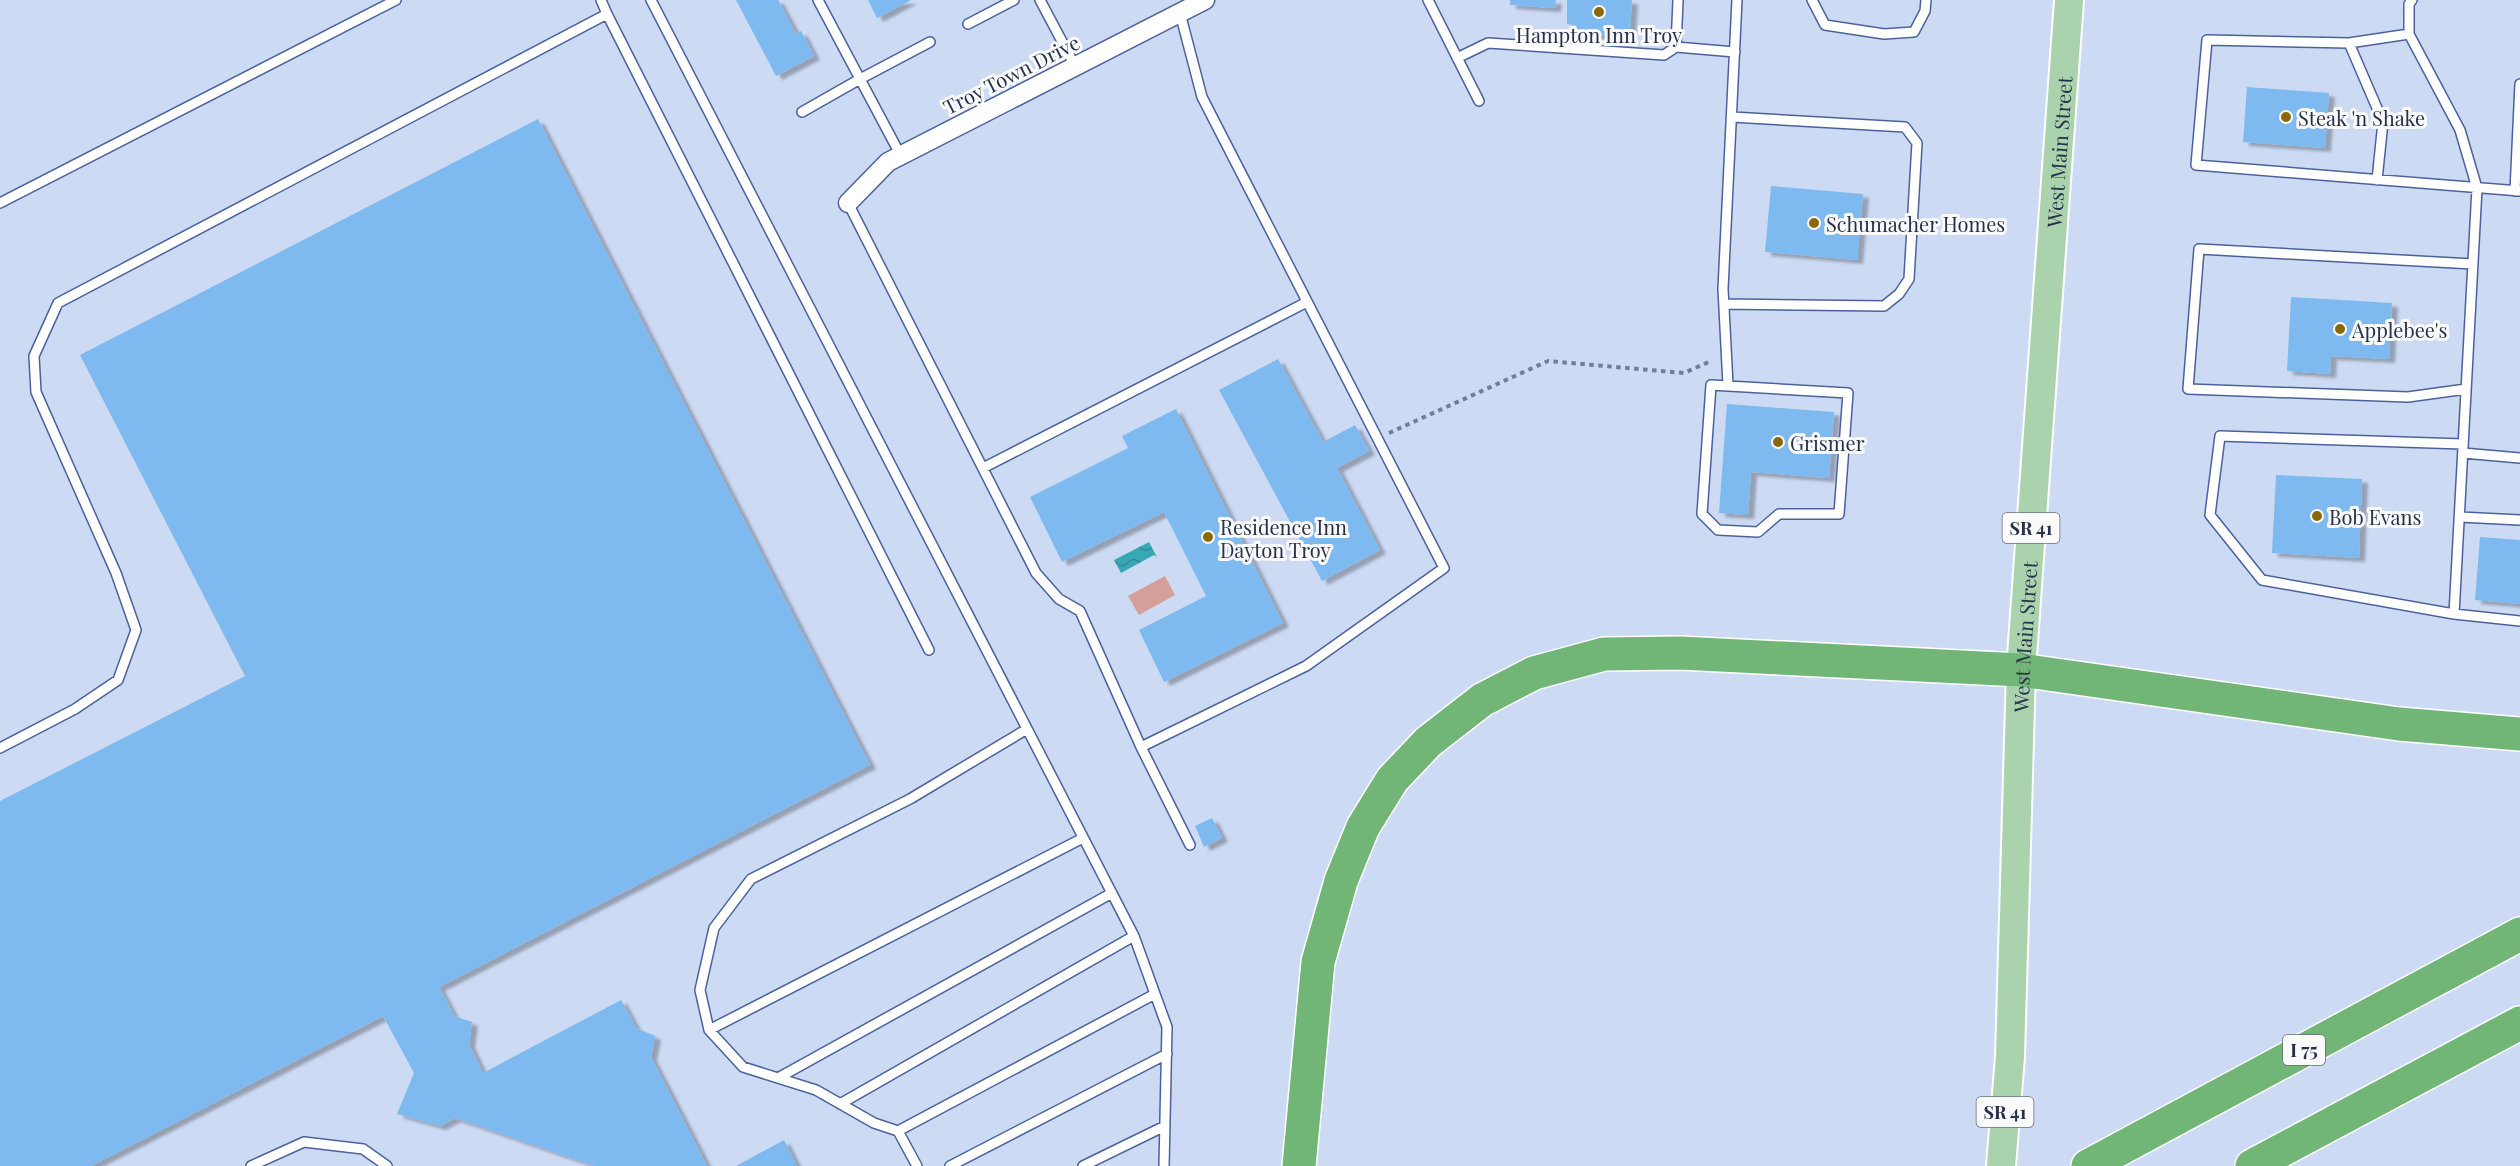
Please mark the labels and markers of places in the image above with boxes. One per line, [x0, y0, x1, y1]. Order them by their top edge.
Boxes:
marker: Hampton Inn Troy [1592, 5, 1606, 19]
place label: Hampton Inn Troy [1516, 21, 1682, 48]
place label: Steak 'n Shake [2298, 104, 2425, 131]
marker: Steak 'n Shake [2279, 110, 2293, 124]
place label: Schumacher Homes [1826, 210, 2005, 237]
marker: Schumacher Homes [1807, 216, 1821, 230]
place label: Applebee's [2351, 316, 2447, 343]
marker: Applebee's [2333, 322, 2347, 336]
place label: Grismer [1790, 429, 1865, 456]
marker: Grismer [1771, 435, 1785, 449]
place label: Bob Evans [2329, 503, 2421, 530]
marker: Bob Evans [2310, 509, 2324, 523]
place label: Residence Inn Dayton Troy [1220, 513, 1347, 563]
marker: Residence Inn Dayton Troy [1201, 530, 1215, 544]

